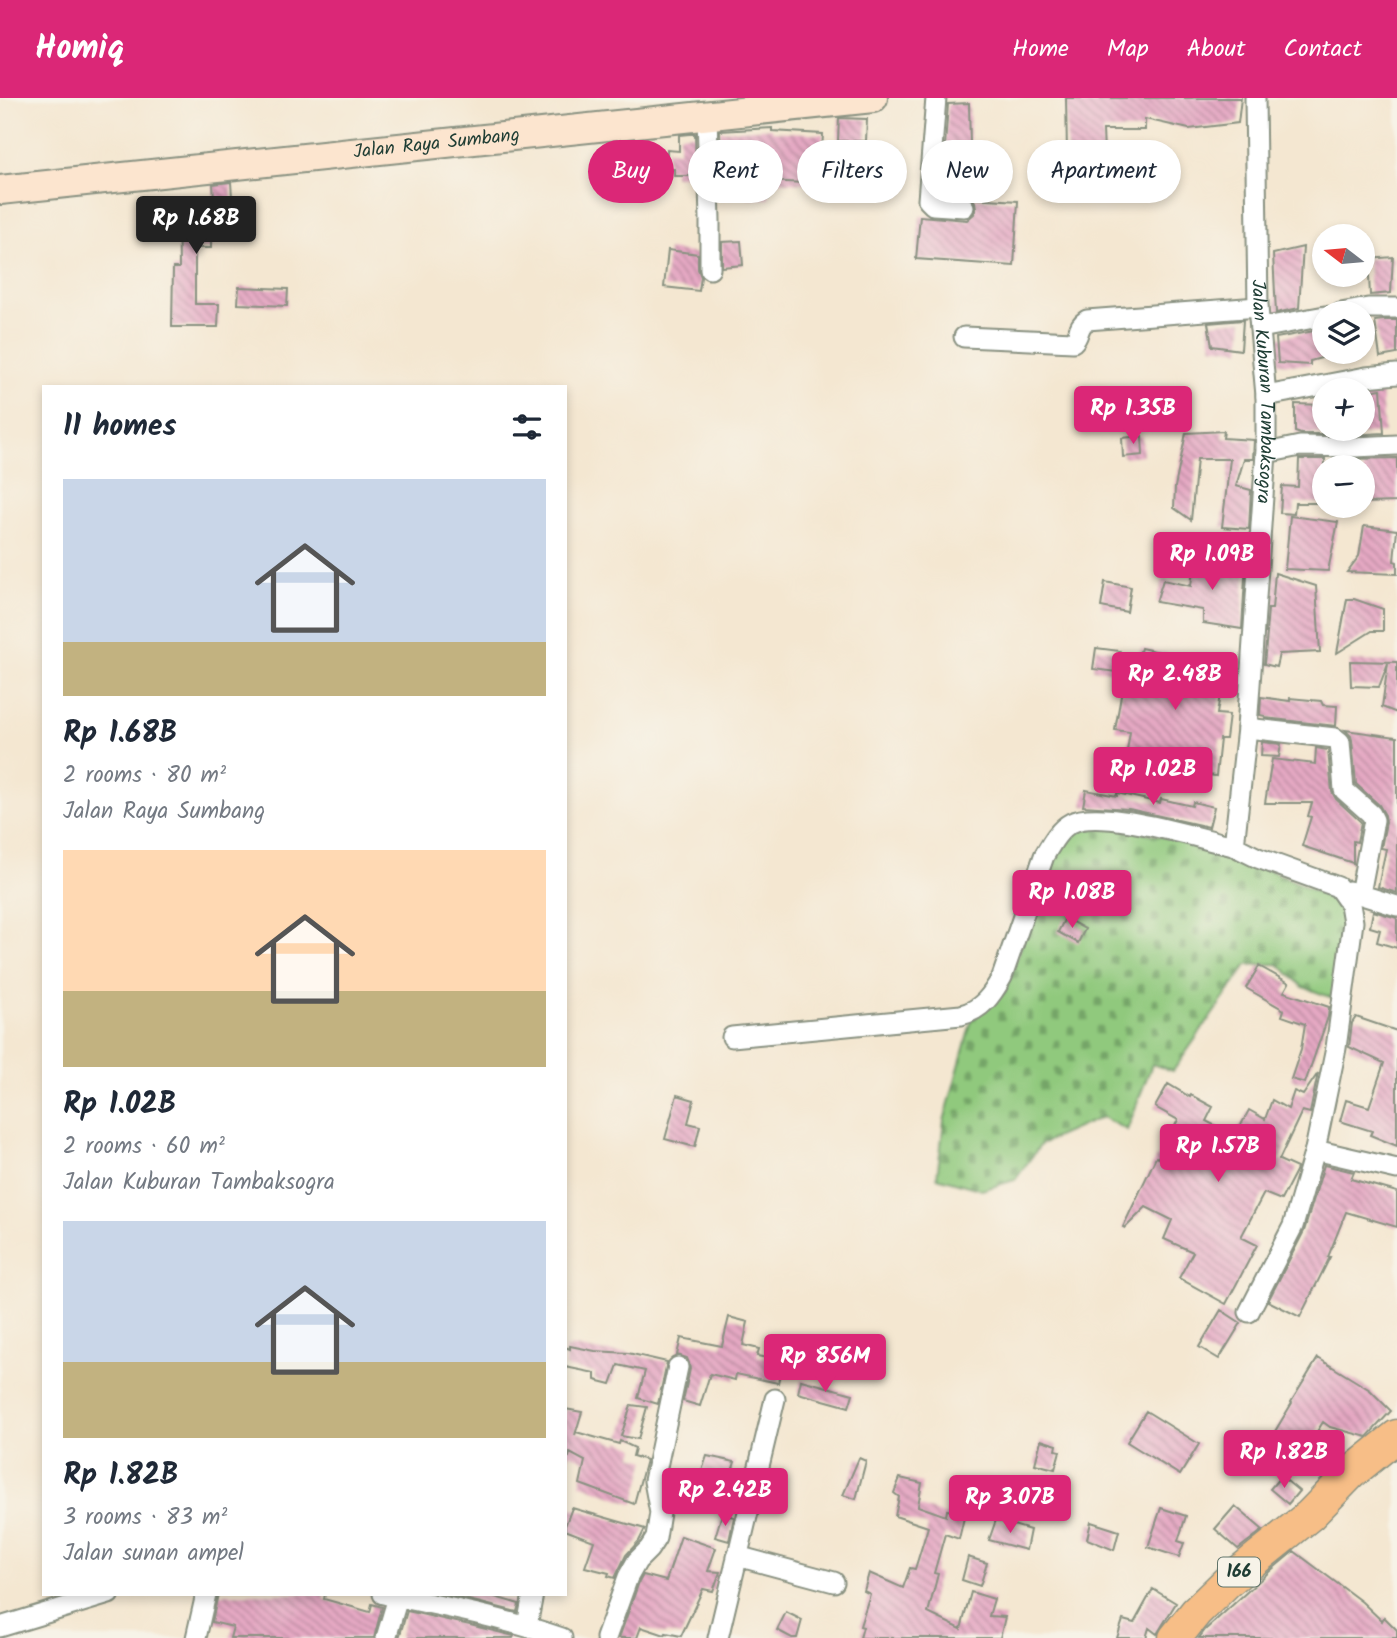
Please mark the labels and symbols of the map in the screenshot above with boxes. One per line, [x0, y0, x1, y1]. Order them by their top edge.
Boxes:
street label: Jalan Raya Sumbang [352, 120, 521, 168]
pin: Rp 1.68B [124, 197, 268, 256]
north arrow [1312, 224, 1376, 287]
street label: Jalan Kuburan Tambaksogra [1243, 279, 1281, 505]
pin: Rp 1.35B [1061, 386, 1205, 446]
pin: Rp 1.09B [1140, 532, 1284, 592]
pin: Rp 2.48B [1103, 652, 1247, 712]
pin: Rp 1.02B [1081, 748, 1225, 807]
pin: Rp 1.08B [1000, 870, 1144, 930]
pin: Rp 1.57B [1146, 1124, 1290, 1184]
pin: Rp 856M [760, 1334, 890, 1394]
pin: Rp 1.82B [1212, 1430, 1356, 1490]
pin: Rp 2.42B [653, 1468, 797, 1528]
pin: Rp 3.07B [938, 1476, 1082, 1535]
road number: 166 [1218, 1558, 1260, 1587]

